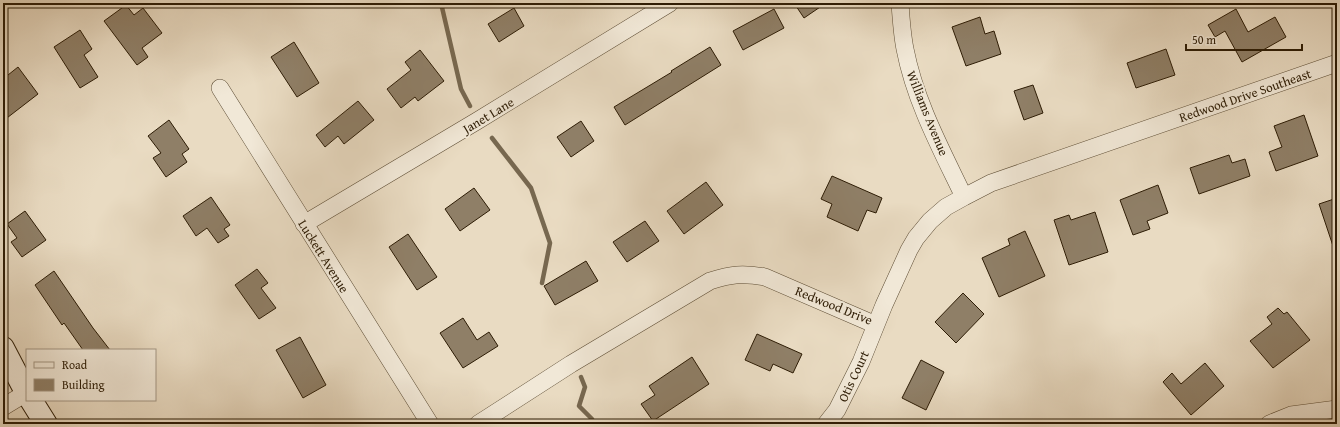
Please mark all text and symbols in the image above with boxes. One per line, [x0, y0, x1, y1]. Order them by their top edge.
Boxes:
scale bar [1186, 26, 1302, 52]
text: 50 m [1192, 31, 1216, 48]
street label: Redwood Drive Southeast [1177, 64, 1314, 127]
street label: Williams Avenue [902, 68, 953, 159]
street label: Janet Lane [457, 93, 518, 139]
street label: Luckett Avenue [293, 216, 354, 297]
street label: Redwood Drive [792, 281, 875, 330]
street label: Otis Court [833, 347, 874, 405]
legend [26, 349, 156, 401]
text: Road [62, 356, 88, 373]
text: Building [62, 376, 105, 393]

